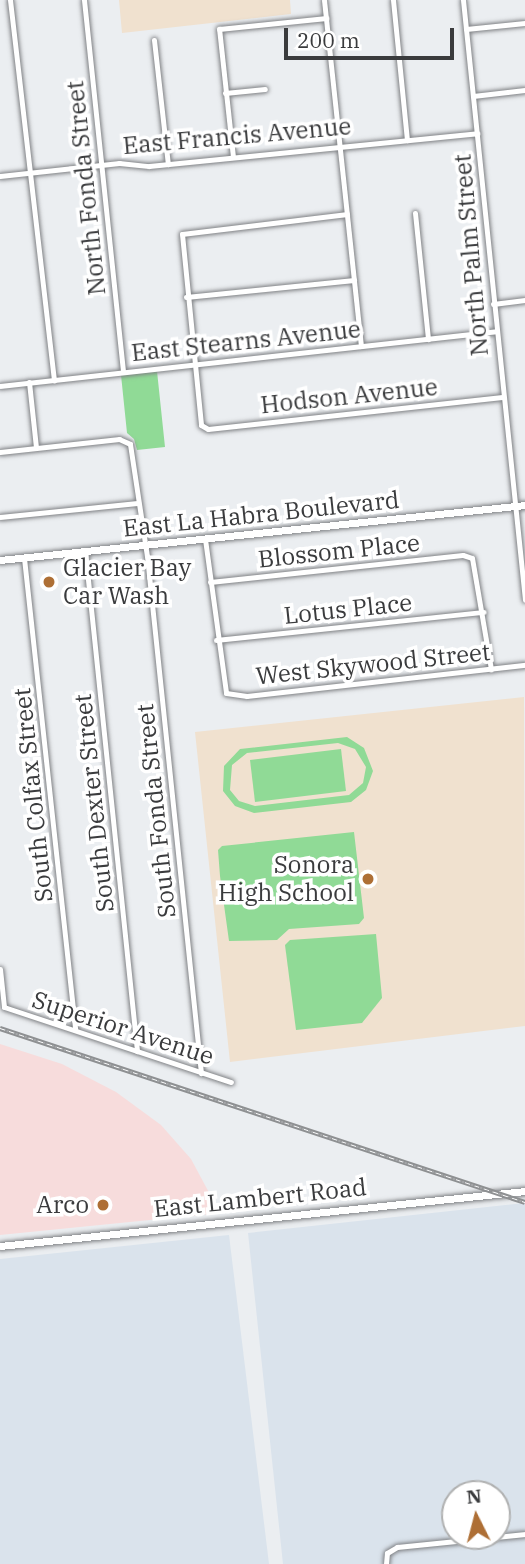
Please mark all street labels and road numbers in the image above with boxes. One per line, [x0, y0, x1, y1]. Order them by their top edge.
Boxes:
street label: North Fonda Street [60, 79, 112, 297]
street label: East Francis Avenue [122, 112, 352, 160]
street label: North Palm Street [448, 153, 494, 357]
street label: East Stearns Avenue [130, 315, 362, 367]
street label: Hodson Avenue [259, 372, 439, 420]
street label: East La Habra Boulevard [121, 485, 401, 543]
street label: Blossom Place [257, 528, 421, 574]
street label: Lotus Place [282, 588, 414, 630]
street label: West Skywood Street [254, 637, 492, 691]
street label: South Colfax Street [7, 686, 59, 904]
street label: South Dexter Street [68, 692, 120, 914]
street label: South Fonda Street [130, 703, 182, 919]
street label: Superior Avenue [29, 985, 217, 1071]
street label: East Lambert Road [152, 1172, 368, 1224]

